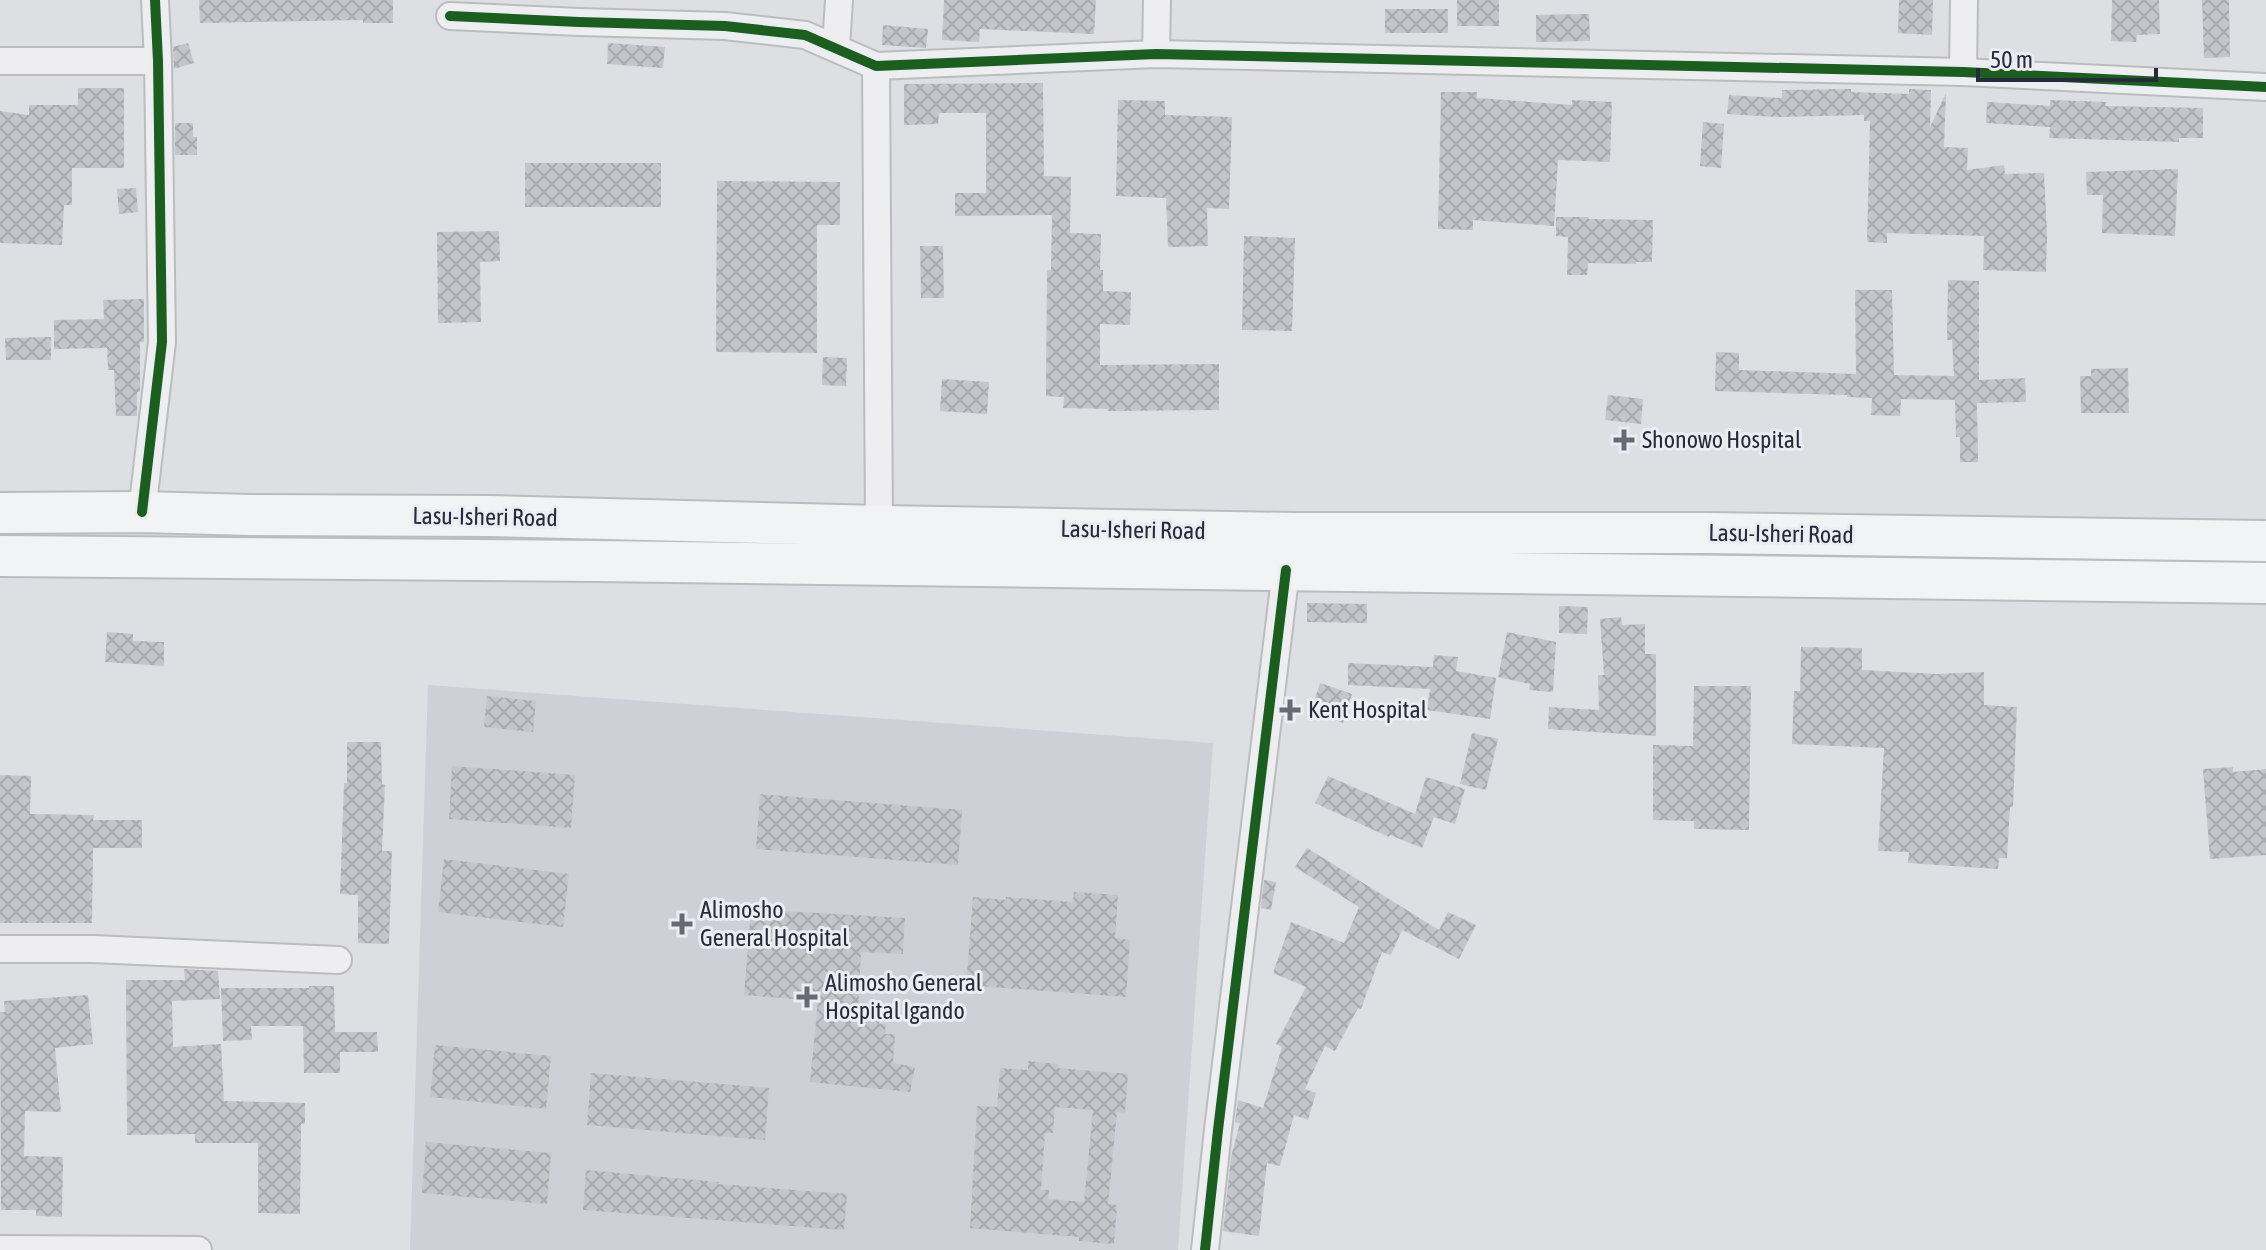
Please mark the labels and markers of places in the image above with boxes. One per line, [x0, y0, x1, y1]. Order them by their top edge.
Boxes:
place label: Shonowo Hospital [1642, 426, 1802, 453]
marker: Shonowo Hospital [1613, 429, 1635, 451]
place label: Kent Hospital [1308, 696, 1428, 723]
marker: Kent Hospital [1279, 699, 1301, 721]
place label: Alimosho General Hospital [700, 896, 849, 951]
marker: Alimosho General Hospital [671, 913, 693, 935]
place label: Alimosho General Hospital Igando [825, 969, 983, 1024]
marker: Alimosho General Hospital Igando [796, 986, 818, 1008]

